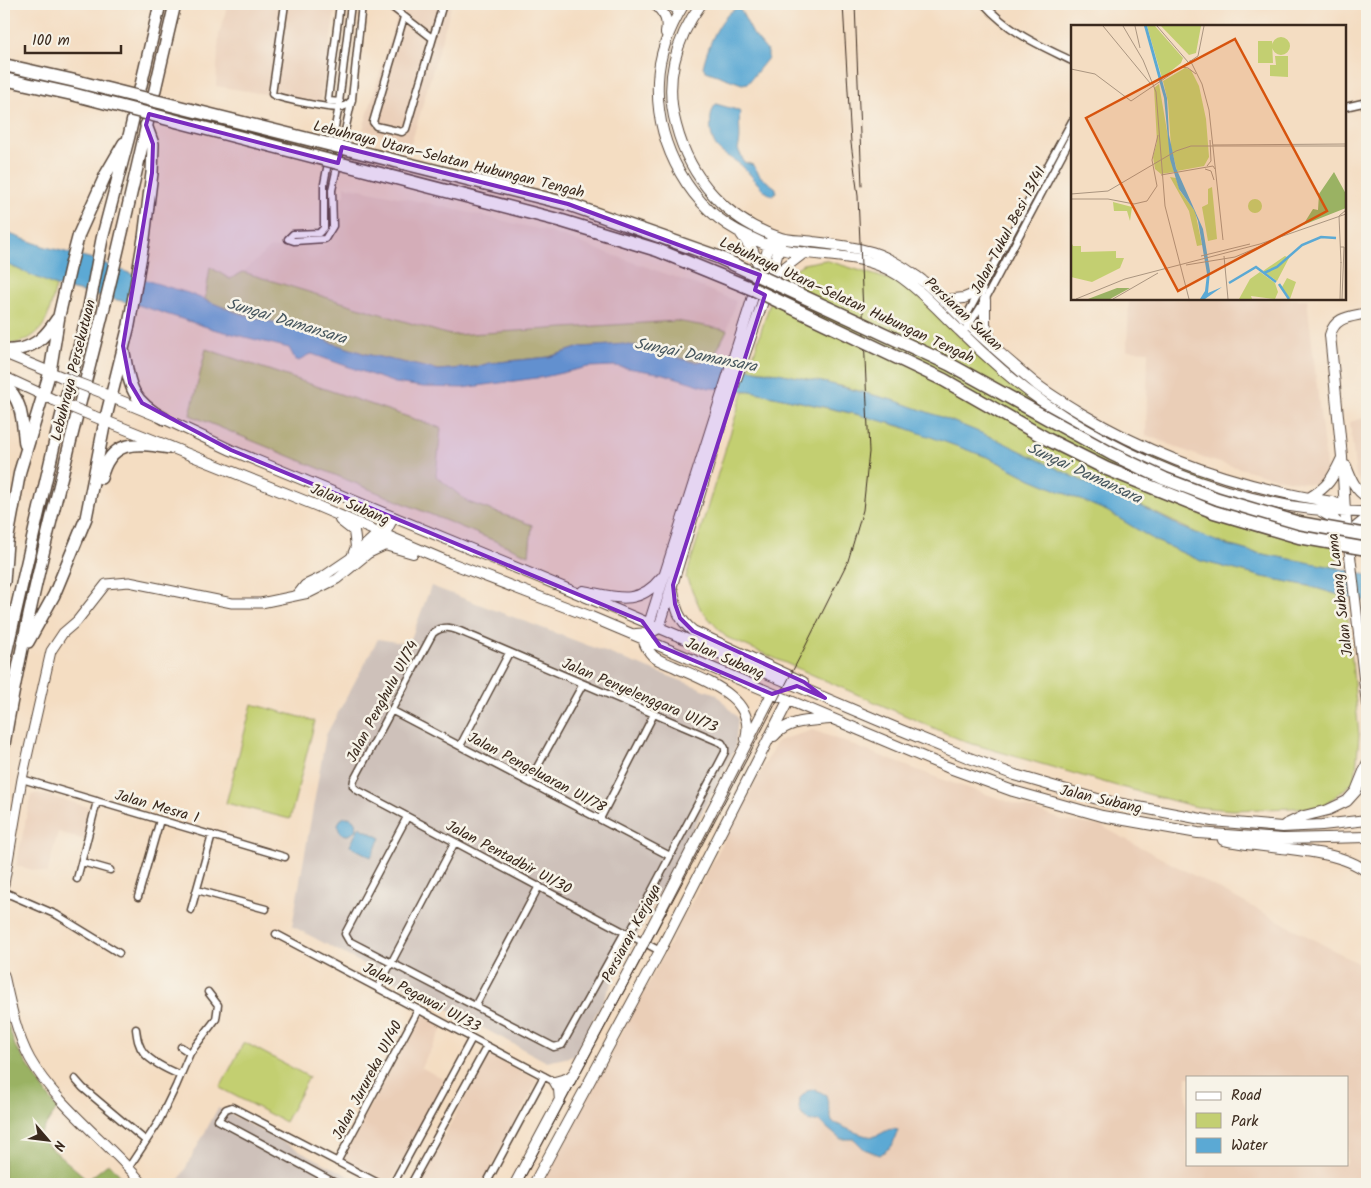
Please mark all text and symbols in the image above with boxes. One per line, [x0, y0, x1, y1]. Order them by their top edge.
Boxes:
scale bar [25, 22, 121, 54]
inset map [1071, 25, 1346, 300]
text: 100 m [32, 29, 70, 53]
street label: Lebuhraya Utara–Selatan Hubungan Tengah [311, 115, 587, 205]
street label: Jalan Tukul Besi 13/41 [965, 162, 1053, 299]
street label: Lebuhraya Utara–Selatan Hubungan Tengah [715, 231, 978, 371]
street label: Persiaran Sukan [919, 272, 1008, 358]
water label: Sungai Damansara [224, 291, 351, 352]
street label: Lebuhraya Persekutuan [45, 297, 103, 444]
water label: Sungai Damansara [633, 331, 760, 380]
water label: Sungai Damansara [1023, 436, 1147, 511]
street label: Jalan Subang [306, 477, 393, 532]
street label: Jalan Subang Lama [1322, 532, 1360, 658]
street label: Jalan Subang [681, 631, 768, 686]
street label: Jalan Penghulu U1/74 [341, 636, 425, 767]
street label: Jalan Penyelenggara U1/73 [558, 652, 722, 740]
street label: Jalan Pengeluaran U1/78 [463, 726, 611, 820]
street label: Jalan Subang [1057, 779, 1144, 821]
street label: Jalan Mesra 1 [112, 784, 202, 830]
street label: Jalan Pentadbir U1/30 [441, 815, 576, 901]
street label: Persiaran Kerjaya [596, 880, 668, 987]
street label: Jalan Pegawai U1/33 [358, 957, 485, 1039]
street label: Jalan Jurureka U1/40 [326, 1016, 410, 1144]
legend [1186, 1076, 1348, 1166]
text: Road [1231, 1084, 1262, 1108]
text: Park [1231, 1110, 1259, 1134]
north arrow [22, 1116, 72, 1166]
text: Water [1231, 1134, 1268, 1158]
text: N [47, 1137, 70, 1155]

